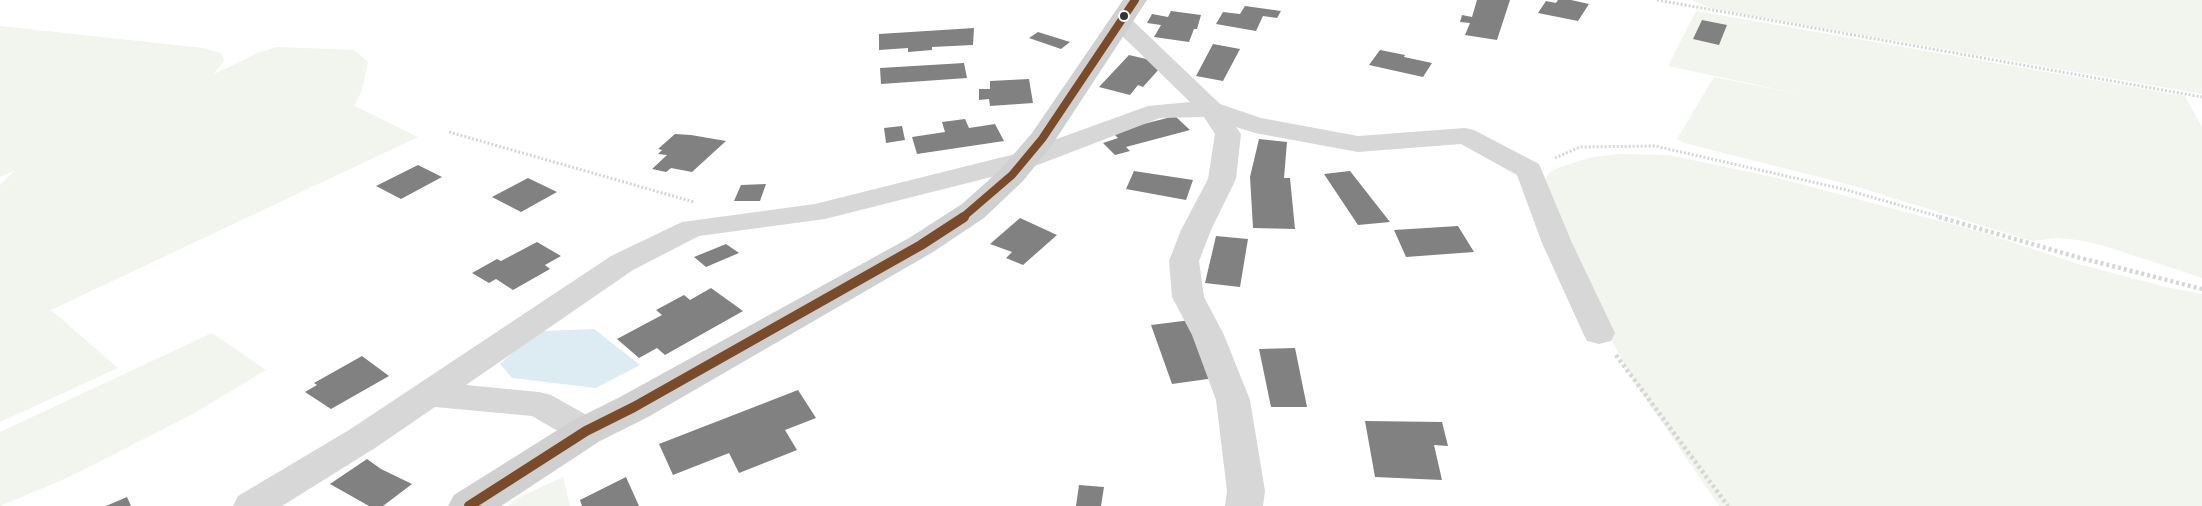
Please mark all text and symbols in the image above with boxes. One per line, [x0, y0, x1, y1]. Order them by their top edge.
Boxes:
unlabelled marker [1118, 10, 1130, 22]

